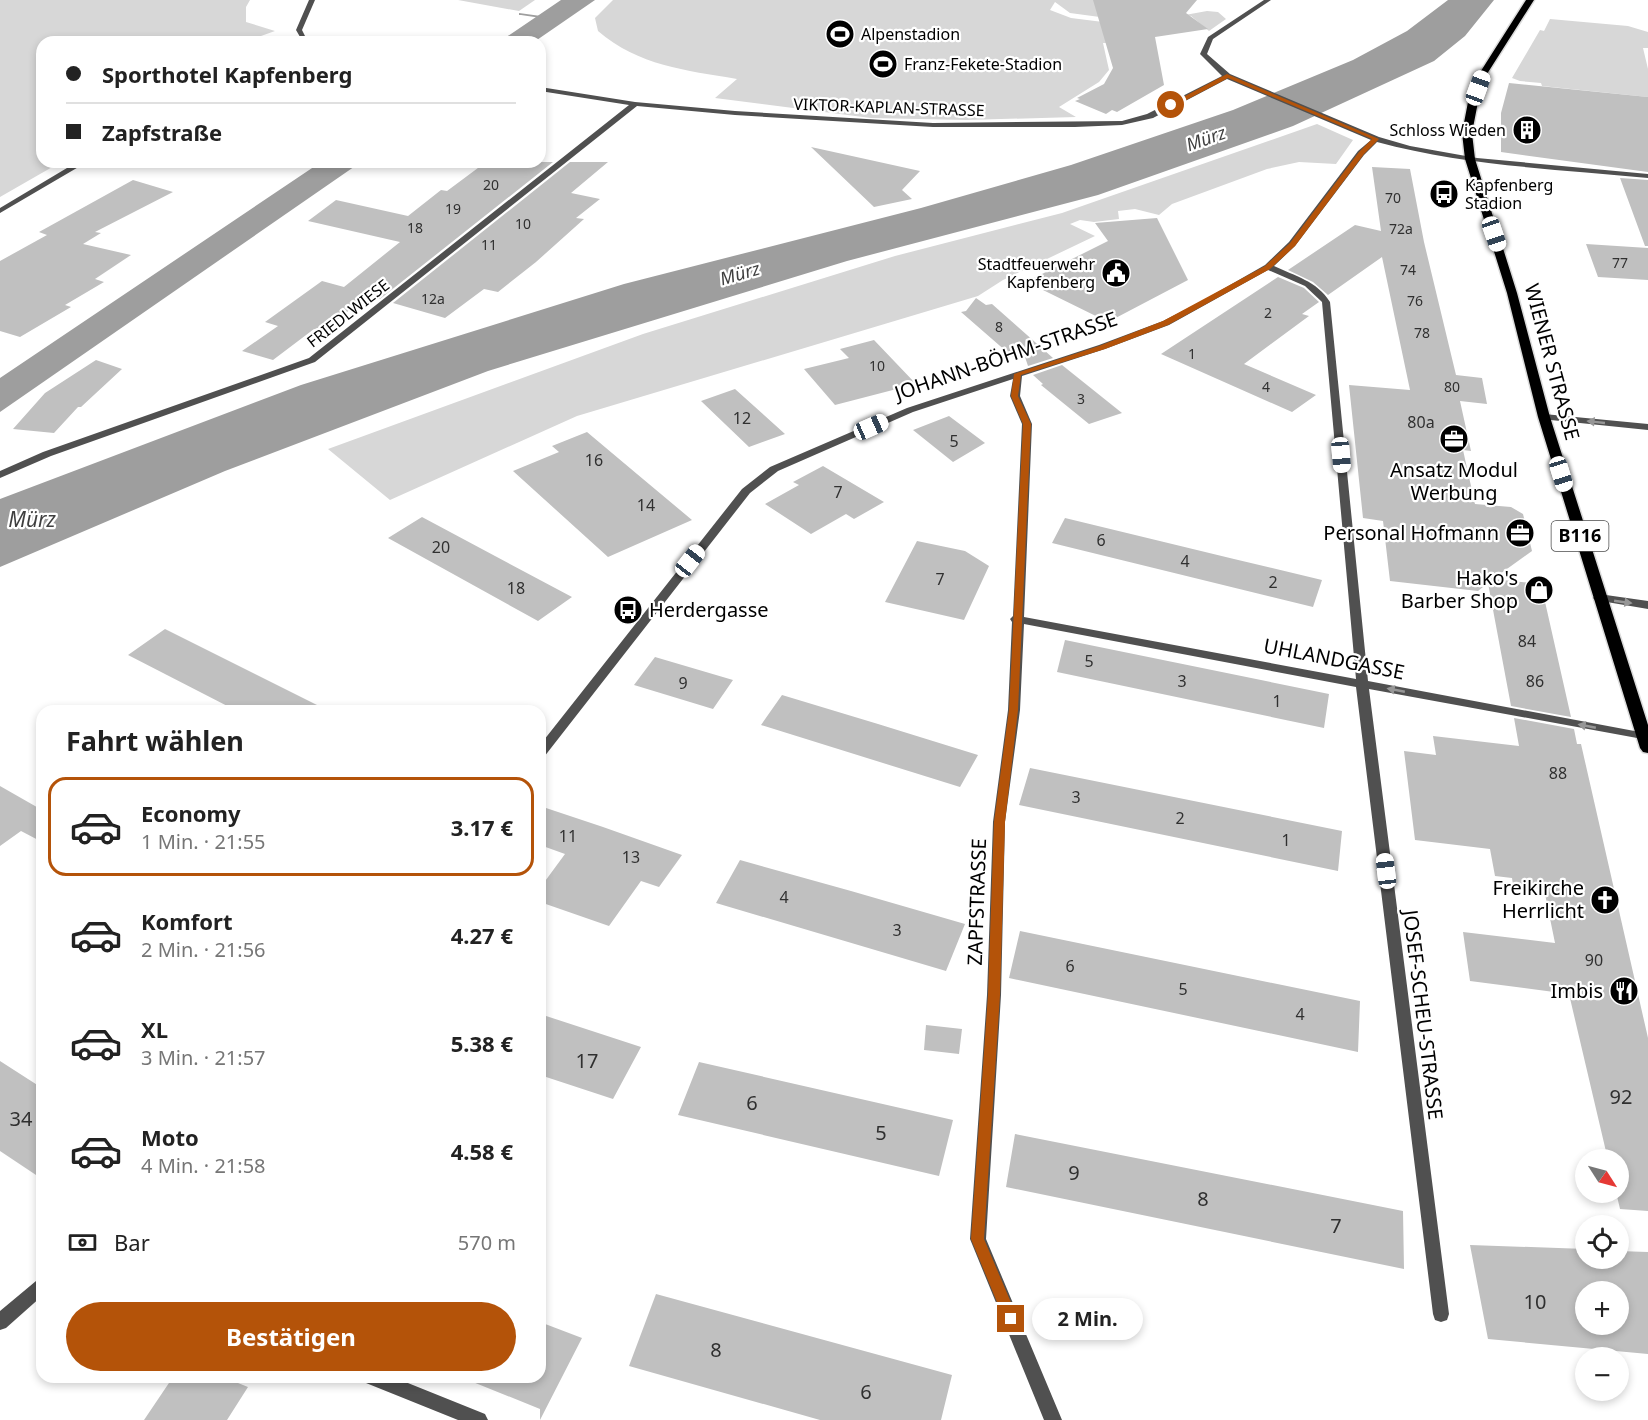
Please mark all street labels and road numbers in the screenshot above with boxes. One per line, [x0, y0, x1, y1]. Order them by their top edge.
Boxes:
street label: VIKTOR-KAPLAN-STRASSE [793, 93, 985, 121]
street label: FRIEDLWIESE [302, 274, 394, 352]
street label: WIENER STRASSE [1519, 281, 1586, 443]
street label: JOHANN-BÖHM-STRASSE [889, 305, 1121, 407]
road number: B116 [1552, 521, 1608, 551]
street label: UHLANDGASSE [1261, 632, 1407, 685]
street label: ZAPFSTRASSE [961, 838, 992, 966]
street label: JOSEF-SCHEU-STRASSE [1397, 907, 1450, 1121]

